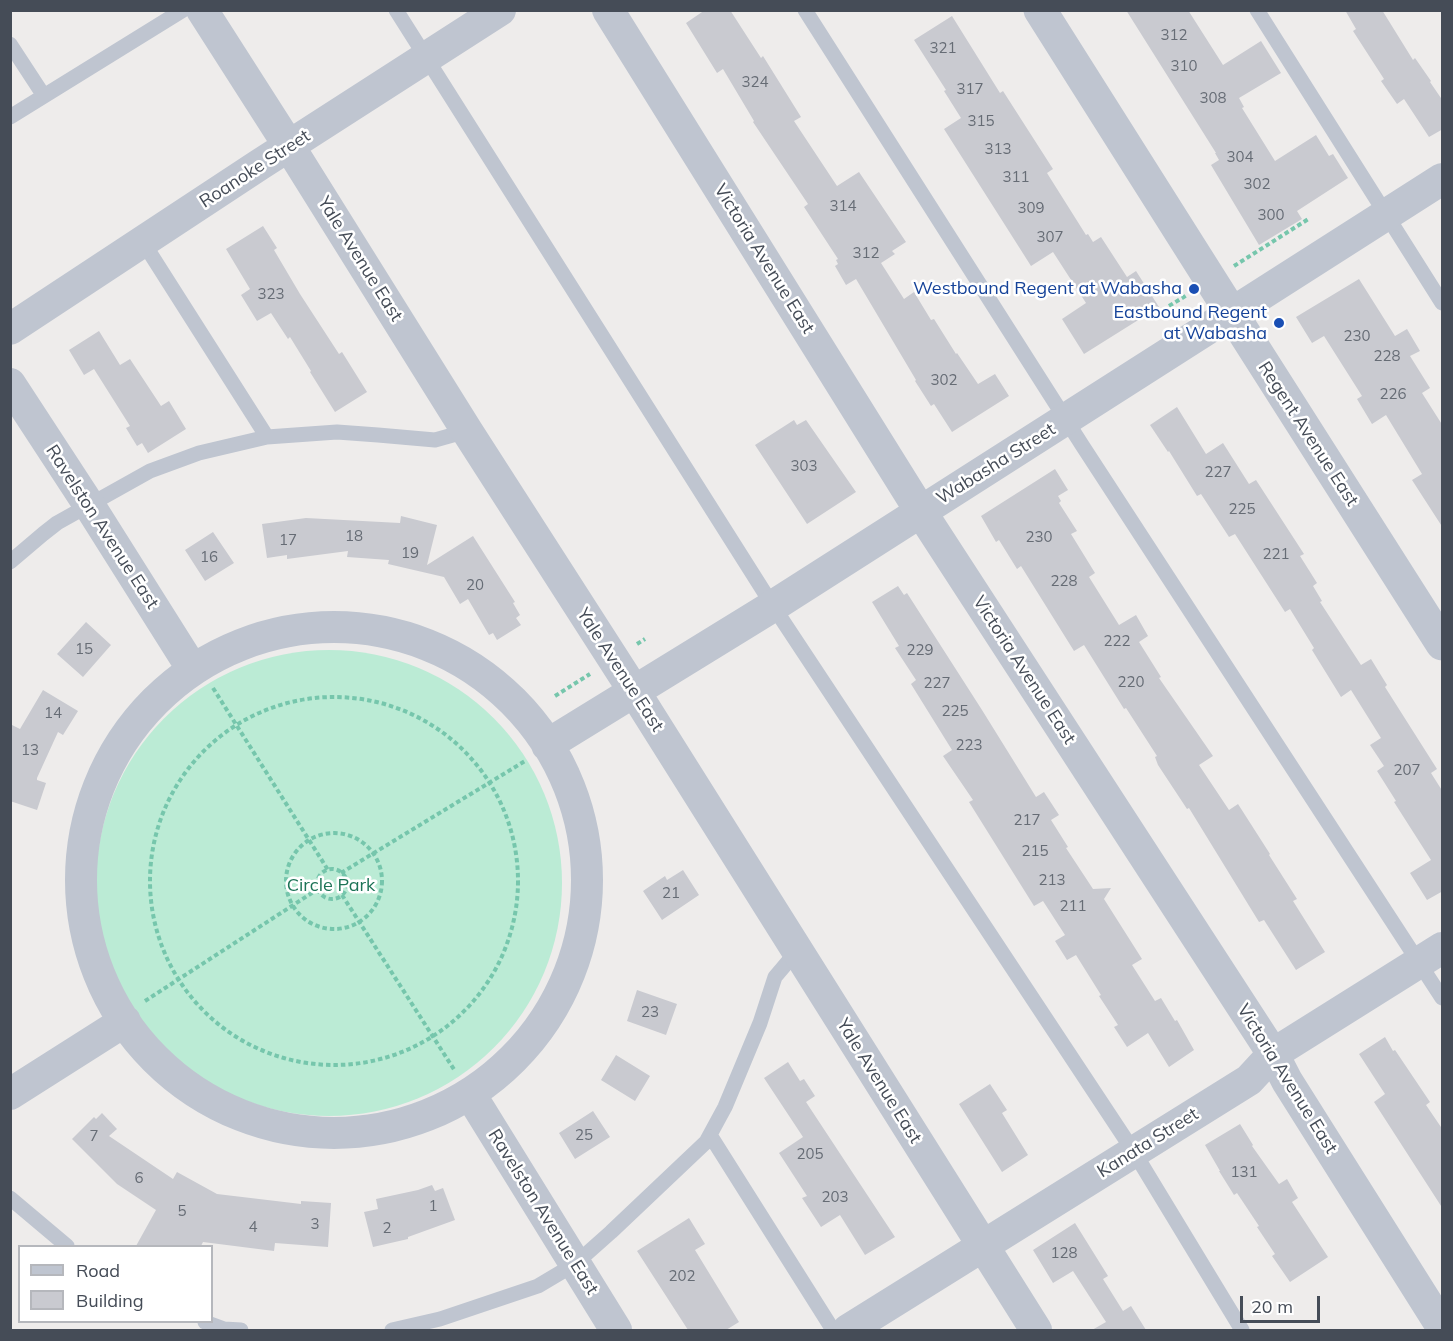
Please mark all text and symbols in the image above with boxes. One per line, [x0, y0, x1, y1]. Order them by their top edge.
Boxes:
house number: 312 [1161, 26, 1187, 44]
house number: 321 [930, 39, 956, 57]
house number: 310 [1171, 57, 1197, 75]
house number: 324 [742, 73, 768, 91]
house number: 317 [957, 80, 983, 98]
house number: 308 [1200, 89, 1226, 107]
house number: 315 [968, 112, 994, 130]
street label: Roanoke Street [196, 125, 314, 213]
house number: 313 [985, 140, 1011, 158]
house number: 304 [1227, 148, 1253, 166]
house number: 311 [1003, 168, 1029, 186]
house number: 302 [1244, 175, 1270, 193]
street label: Victoria Avenue East [709, 180, 819, 338]
street label: Yale Avenue East [313, 193, 407, 325]
house number: 314 [830, 197, 856, 215]
house number: 309 [1018, 199, 1044, 217]
house number: 300 [1258, 206, 1284, 224]
house number: 307 [1037, 228, 1063, 246]
house number: 312 [853, 244, 879, 262]
place label: Westbound Regent at Wabasha [913, 278, 1182, 300]
marker: Westbound Regent at Wabasha [1187, 282, 1201, 296]
house number: 323 [258, 285, 284, 303]
place label: Eastbound Regent at Wabasha [1114, 302, 1267, 344]
marker: Eastbound Regent at Wabasha [1272, 316, 1286, 330]
house number: 230 [1344, 327, 1370, 345]
house number: 228 [1374, 347, 1400, 365]
street label: Regent Avenue East [1253, 358, 1363, 510]
house number: 302 [931, 371, 957, 389]
house number: 226 [1380, 385, 1406, 403]
street label: Wabasha Street [933, 419, 1059, 509]
street label: Ravelston Avenue East [41, 441, 163, 613]
house number: 303 [791, 457, 817, 475]
house number: 227 [1205, 463, 1231, 481]
house number: 225 [1229, 500, 1255, 518]
house number: 18 [345, 527, 363, 545]
house number: 230 [1026, 528, 1052, 546]
house number: 17 [279, 531, 297, 549]
house number: 19 [401, 544, 419, 562]
house number: 221 [1263, 545, 1289, 563]
house number: 16 [200, 548, 218, 566]
house number: 228 [1051, 572, 1077, 590]
house number: 20 [466, 576, 484, 594]
street label: Victoria Avenue East [968, 592, 1080, 748]
street label: Yale Avenue East [572, 604, 668, 736]
house number: 222 [1104, 632, 1130, 650]
house number: 15 [75, 640, 93, 658]
house number: 229 [907, 641, 933, 659]
house number: 220 [1118, 673, 1144, 691]
house number: 227 [924, 674, 950, 692]
house number: 225 [942, 702, 968, 720]
house number: 14 [44, 704, 62, 722]
house number: 223 [956, 736, 982, 754]
house number: 13 [21, 741, 39, 759]
house number: 207 [1394, 761, 1420, 779]
house number: 217 [1014, 811, 1040, 829]
house number: 215 [1022, 842, 1048, 860]
house number: 213 [1039, 871, 1065, 889]
park label: Circle Park [287, 875, 375, 897]
house number: 21 [662, 884, 680, 902]
house number: 211 [1060, 897, 1086, 915]
street label: Victoria Avenue East [1232, 1000, 1342, 1158]
house number: 23 [641, 1003, 659, 1021]
street label: Yale Avenue East [832, 1015, 926, 1147]
street label: Kanata Street [1093, 1103, 1203, 1183]
street label: Ravelston Avenue East [483, 1125, 603, 1299]
house number: 25 [575, 1126, 593, 1144]
house number: 7 [90, 1127, 98, 1145]
house number: 205 [797, 1145, 823, 1163]
house number: 131 [1231, 1163, 1257, 1181]
house number: 6 [135, 1169, 143, 1187]
house number: 203 [822, 1188, 848, 1206]
house number: 1 [429, 1197, 437, 1215]
house number: 5 [178, 1202, 186, 1220]
house number: 3 [311, 1215, 319, 1233]
house number: 4 [249, 1218, 257, 1236]
house number: 2 [383, 1219, 391, 1237]
house number: 128 [1051, 1244, 1077, 1262]
legend [18, 1245, 213, 1323]
text: Road [76, 1259, 120, 1282]
house number: 202 [669, 1267, 695, 1285]
scale bar [1243, 1284, 1322, 1322]
text: Building [76, 1289, 144, 1312]
text: 20 m [1251, 1295, 1293, 1318]

